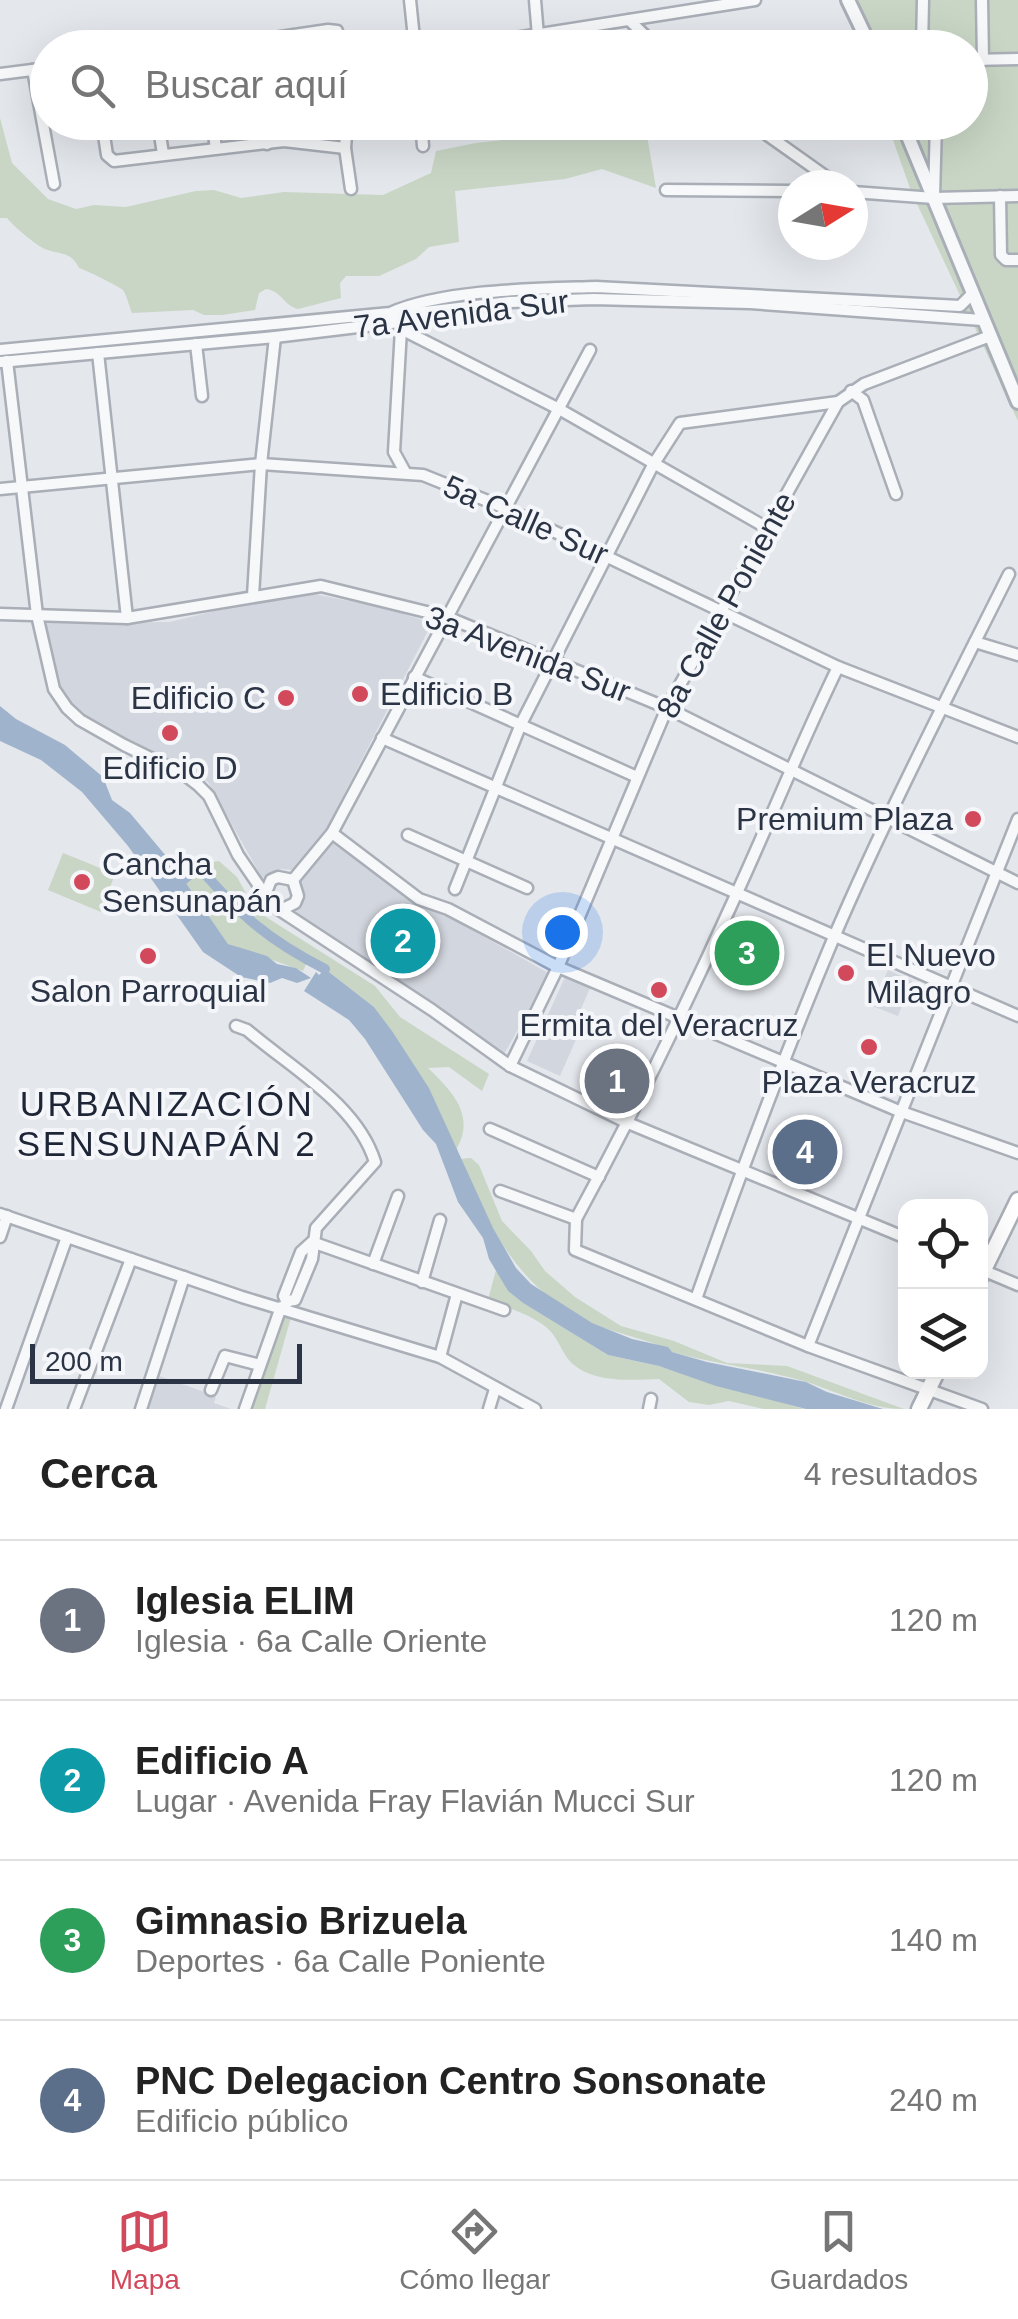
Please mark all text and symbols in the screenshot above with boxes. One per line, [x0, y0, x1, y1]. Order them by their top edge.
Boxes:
search box [30, 30, 988, 140]
icon: search [65, 58, 120, 113]
text: Buscar aquí [145, 64, 348, 106]
north arrow [778, 170, 868, 260]
street label: 7a Avenida Sur [351, 283, 571, 345]
street label: 5a Calle Sur [438, 468, 614, 572]
street label: 8a Calle Poniente [649, 486, 803, 724]
street label: 3a Avenida Sur [421, 598, 636, 710]
place label: Edificio B [380, 676, 513, 712]
place label: Edificio C [131, 680, 266, 716]
marker: Edificio B [349, 683, 371, 705]
marker: Edificio C [275, 687, 297, 709]
marker: Edificio D [159, 722, 181, 744]
place label: Edificio D [102, 750, 238, 786]
place label: Premium Plaza [736, 801, 953, 837]
marker: Premium Plaza [962, 808, 984, 830]
place label: Cancha Sensunapán [102, 846, 282, 919]
marker: Cancha Sensunapán [71, 871, 93, 893]
pin: 2 [370, 904, 436, 978]
your location [537, 907, 588, 958]
pin: 3 [714, 916, 780, 990]
place label: El Nuevo Milagro [866, 937, 996, 1010]
marker: Salon Parroquial [137, 945, 159, 967]
marker: El Nuevo Milagro [835, 962, 857, 984]
place label: Salon Parroquial [30, 973, 266, 1009]
marker: Ermita del Veracruz [648, 979, 670, 1001]
place label: Ermita del Veracruz [519, 1007, 799, 1043]
marker: Plaza Veracruz [858, 1036, 880, 1058]
pin: 1 [584, 1044, 650, 1118]
place label: Plaza Veracruz [761, 1064, 977, 1100]
district label: URBANIZACIÓN SENSUNAPÁN 2 [17, 1084, 317, 1163]
pin: 4 [772, 1114, 838, 1190]
map controls [898, 1199, 988, 1379]
button: locate [898, 1199, 988, 1289]
button: layers [898, 1289, 988, 1379]
scale bar [30, 1339, 302, 1384]
text: 200 m [45, 1346, 123, 1377]
text: Cerca [40, 1450, 157, 1497]
text: 4 resultados [804, 1456, 978, 1492]
text: Iglesia ELIM [135, 1580, 355, 1622]
text: 1 [64, 1602, 81, 1638]
text: 120 m [889, 1602, 978, 1638]
text: Iglesia · 6a Calle Oriente [135, 1623, 487, 1659]
text: Edificio A [135, 1740, 309, 1782]
text: 2 [64, 1762, 81, 1798]
text: 120 m [889, 1762, 978, 1798]
text: Lugar · Avenida Fray Flavián Mucci Sur [135, 1783, 695, 1819]
text: Gimnasio Brizuela [135, 1900, 467, 1942]
text: 3 [64, 1922, 81, 1958]
text: 140 m [889, 1922, 978, 1958]
text: Deportes · 6a Calle Poniente [135, 1943, 546, 1979]
text: PNC Delegacion Centro Sonsonate [135, 2060, 766, 2102]
text: 4 [64, 2082, 81, 2118]
text: 240 m [889, 2082, 978, 2118]
text: Edificio público [135, 2103, 348, 2139]
tab: Mapa [110, 2204, 180, 2296]
tab: Cómo llegar [399, 2204, 550, 2296]
tab: Guardados [770, 2204, 908, 2296]

